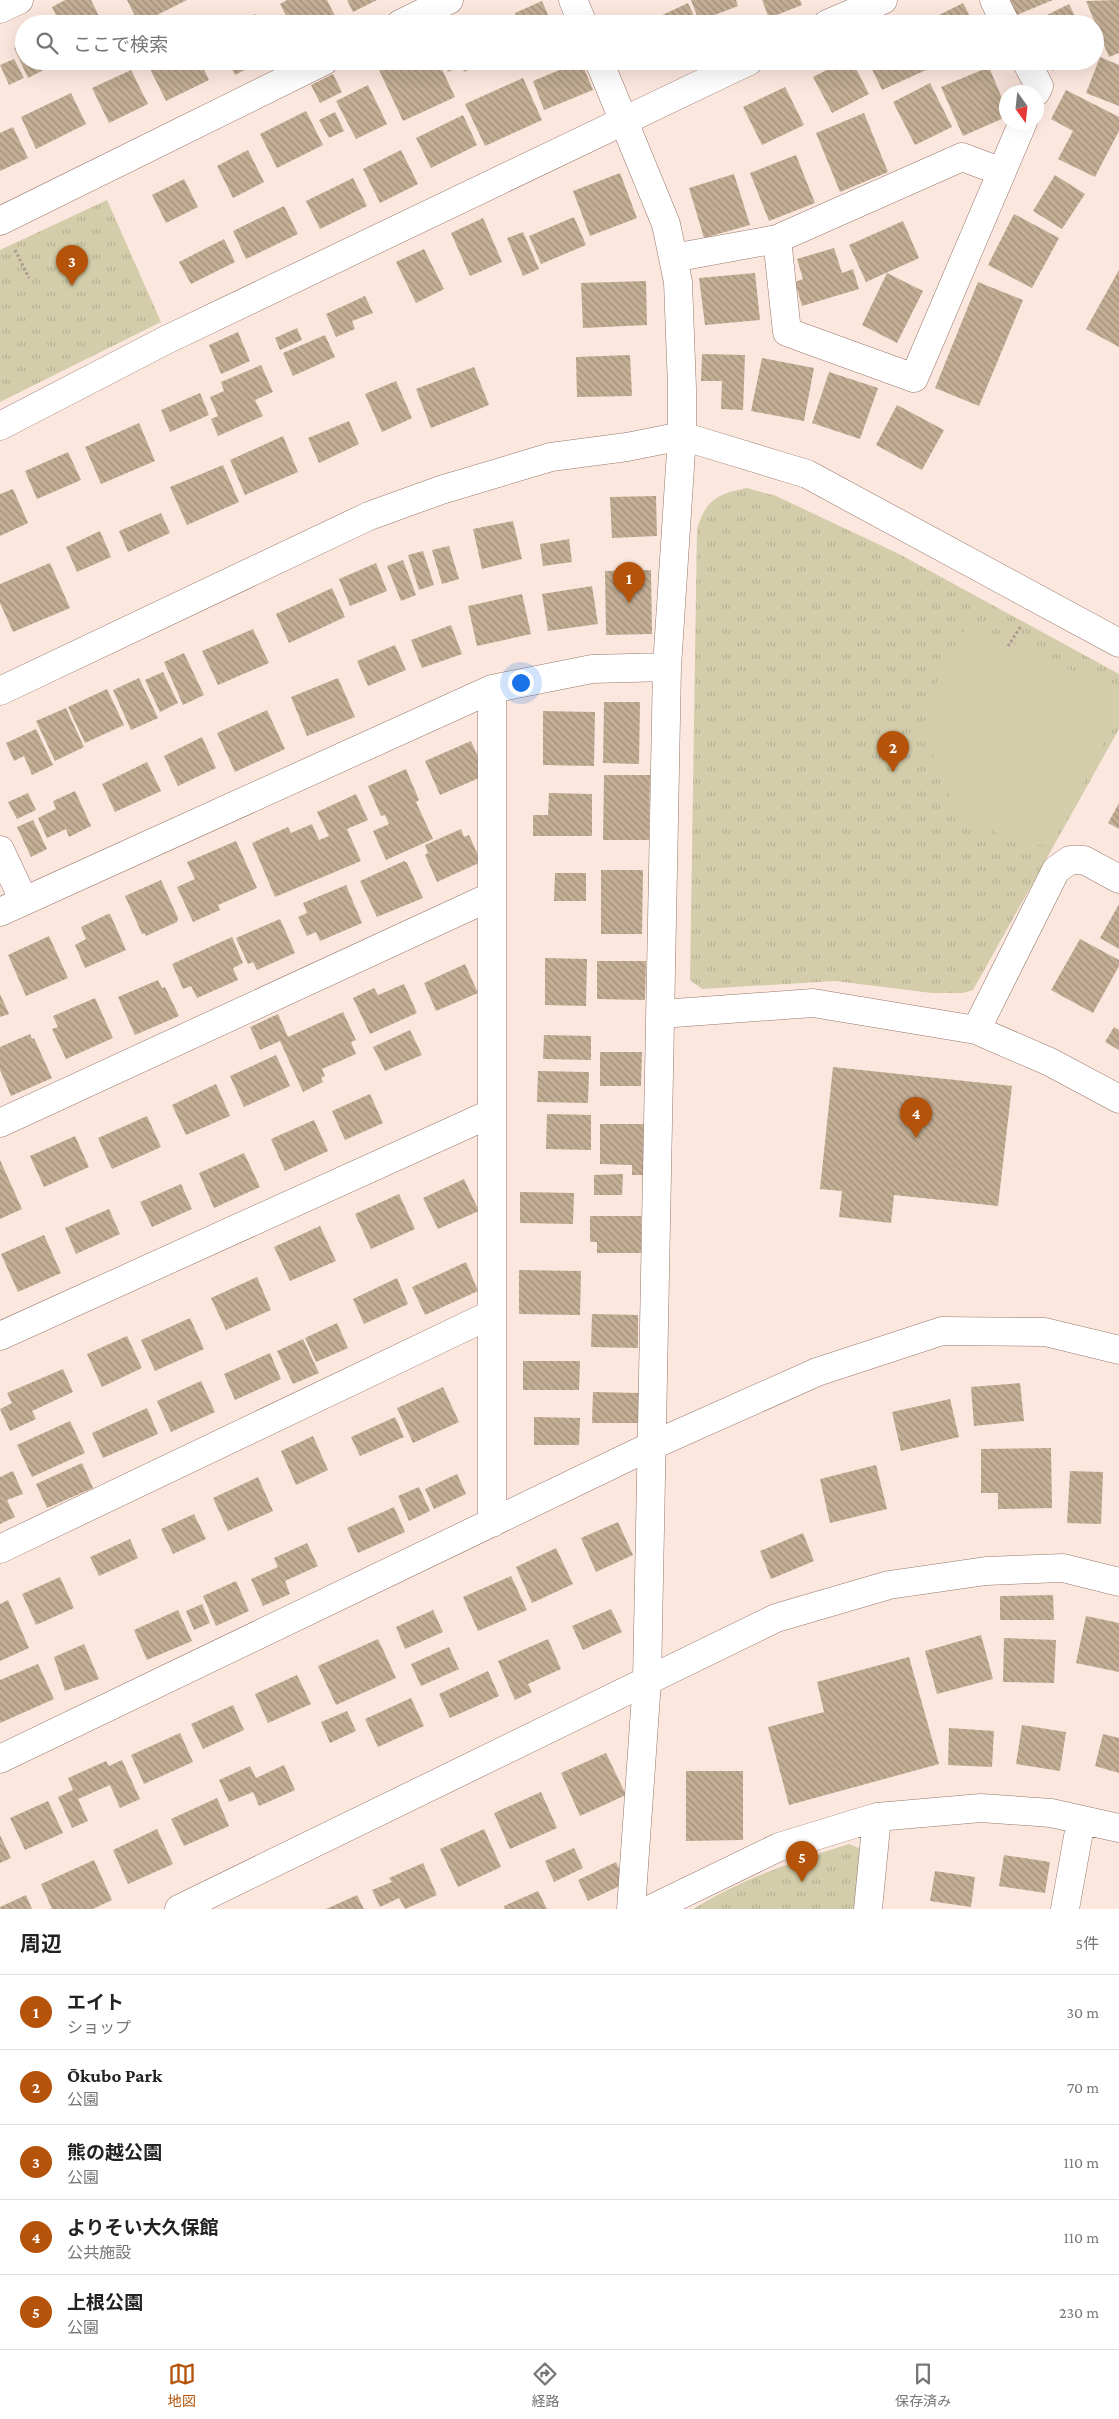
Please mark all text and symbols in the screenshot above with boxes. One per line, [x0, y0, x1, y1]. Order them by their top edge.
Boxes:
search box [15, 15, 1104, 70]
icon: search [33, 29, 61, 57]
text: ここで検索 [73, 34, 168, 55]
north arrow [999, 85, 1044, 130]
pin: 3 [56, 245, 88, 286]
pin: 1 [613, 562, 645, 603]
your location [508, 670, 534, 696]
pin: 2 [877, 731, 909, 772]
pin: 4 [900, 1097, 932, 1138]
pin: 5 [786, 1841, 818, 1882]
text: 周辺 [20, 1932, 62, 1956]
text: 5件 [1075, 1935, 1099, 1952]
text: エイト [67, 1992, 124, 2013]
text: 1 [33, 2004, 39, 2021]
text: 30 m [1067, 2004, 1099, 2021]
text: ショップ [67, 2019, 131, 2036]
text: Ōkubo Park [67, 2065, 162, 2086]
text: 2 [32, 2079, 40, 2096]
text: 70 m [1067, 2079, 1099, 2096]
text: 公園 [67, 2091, 99, 2108]
text: 熊の越公園 [67, 2142, 162, 2163]
text: 3 [32, 2154, 40, 2171]
text: 110 m [1063, 2154, 1099, 2171]
text: 公園 [67, 2169, 99, 2186]
text: よりそい大久保館 [67, 2217, 219, 2238]
text: 4 [32, 2229, 40, 2246]
text: 110 m [1063, 2229, 1099, 2246]
text: 公共施設 [67, 2244, 131, 2261]
text: 上根公園 [67, 2292, 143, 2313]
text: 5 [32, 2304, 40, 2321]
text: 230 m [1059, 2304, 1099, 2321]
text: 公園 [67, 2319, 99, 2336]
tab: 地図 [168, 2360, 196, 2410]
tab: 経路 [531, 2360, 559, 2410]
tab: 保存済み [895, 2360, 951, 2410]

